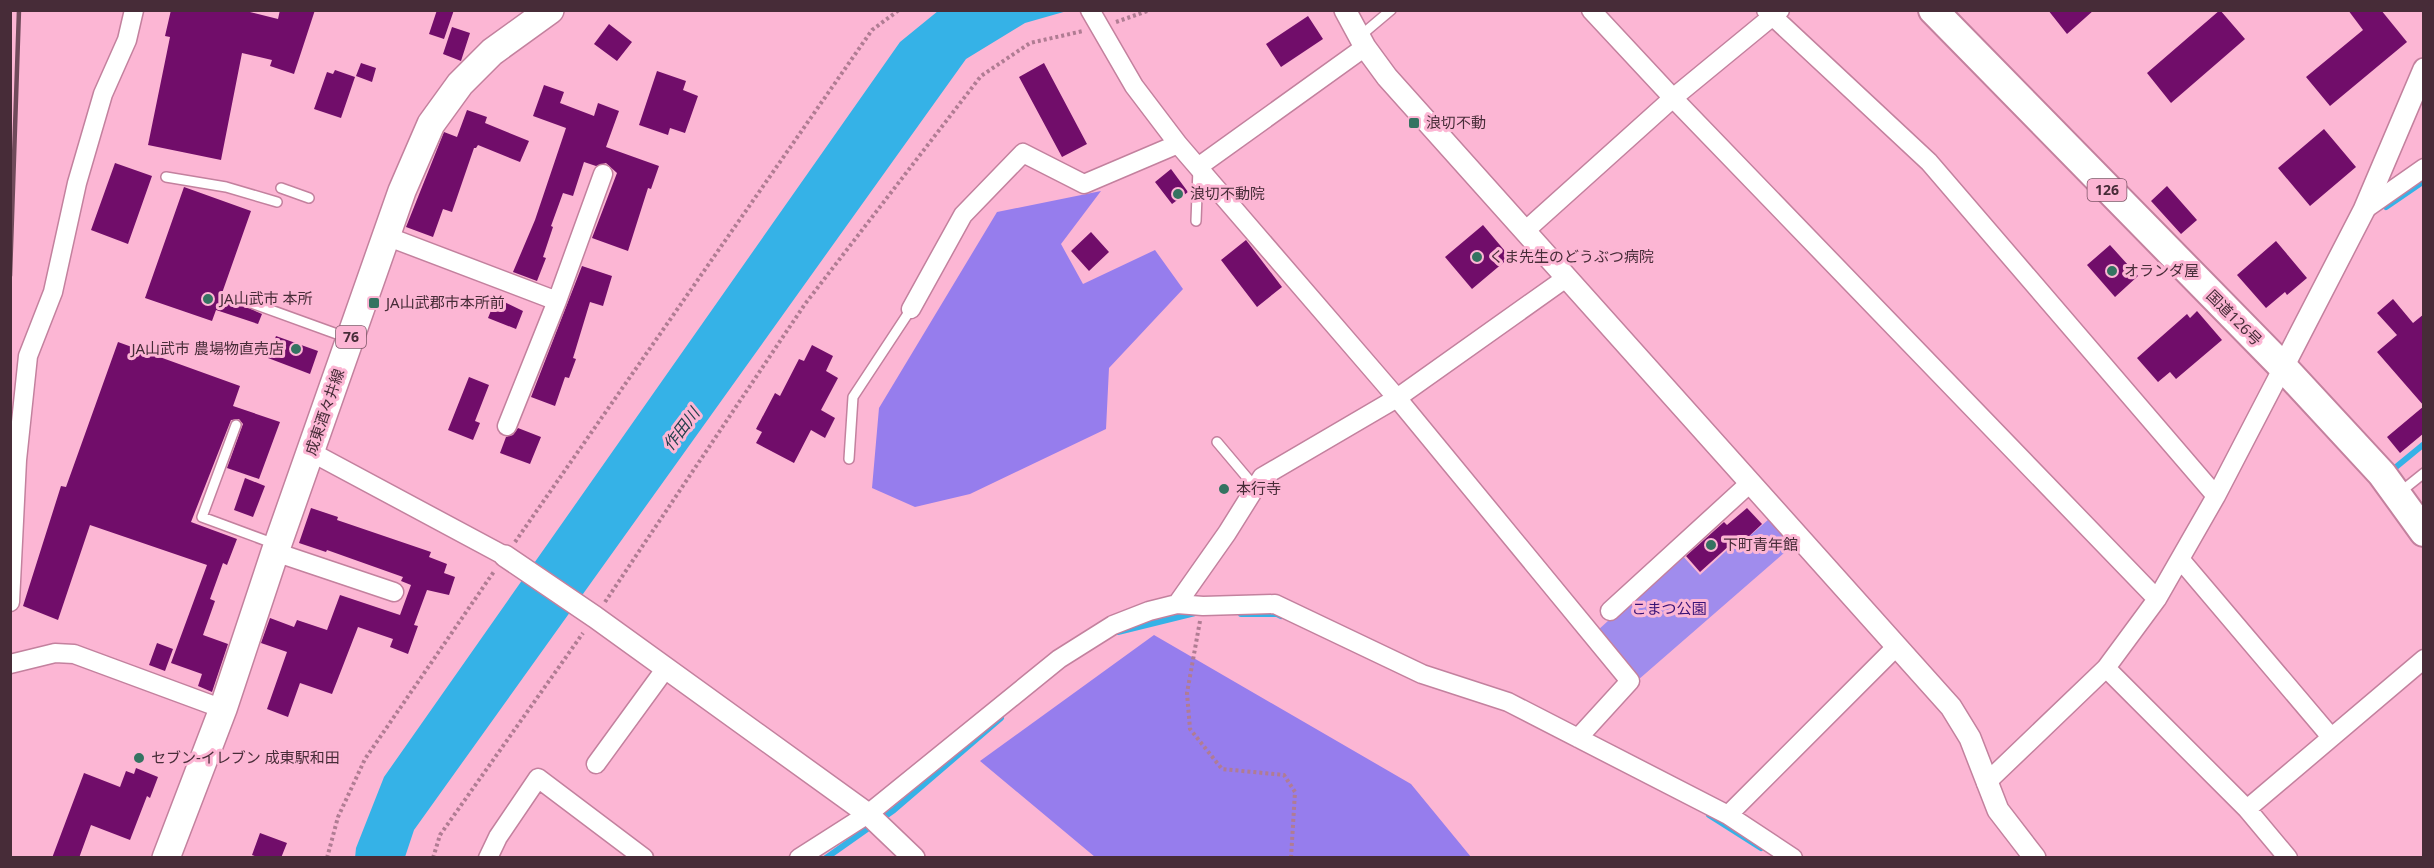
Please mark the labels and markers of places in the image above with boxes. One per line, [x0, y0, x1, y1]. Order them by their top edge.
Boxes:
place label: 浪切不動 [1426, 112, 1486, 132]
marker: 浪切不動 [1407, 116, 1421, 130]
place label: 浪切不動院 [1190, 183, 1265, 203]
marker: 浪切不動院 [1171, 187, 1185, 201]
place label: くま先生のどうぶつ病院 [1489, 246, 1654, 266]
marker: くま先生のどうぶつ病院 [1470, 250, 1484, 264]
place label: オランダ屋 [2124, 260, 2199, 280]
marker: オランダ屋 [2105, 264, 2119, 278]
place label: JA山武市 本所 [218, 288, 313, 308]
marker: JA山武市 本所 [201, 292, 215, 306]
place label: JA山武郡市本所前 [384, 292, 505, 312]
marker: JA山武郡市本所前 [367, 296, 381, 310]
place label: JA山武市 農場物直売店 [129, 338, 284, 358]
marker: JA山武市 農場物直売店 [289, 342, 303, 356]
place label: 本行寺 [1236, 478, 1281, 498]
marker: 本行寺 [1217, 482, 1231, 496]
place label: 下町青年館 [1723, 534, 1798, 554]
marker: 下町青年館 [1704, 538, 1718, 552]
place label: セブン-イレブン 成東駅和田 [151, 747, 340, 767]
marker: セブン-イレブン 成東駅和田 [132, 751, 146, 765]

